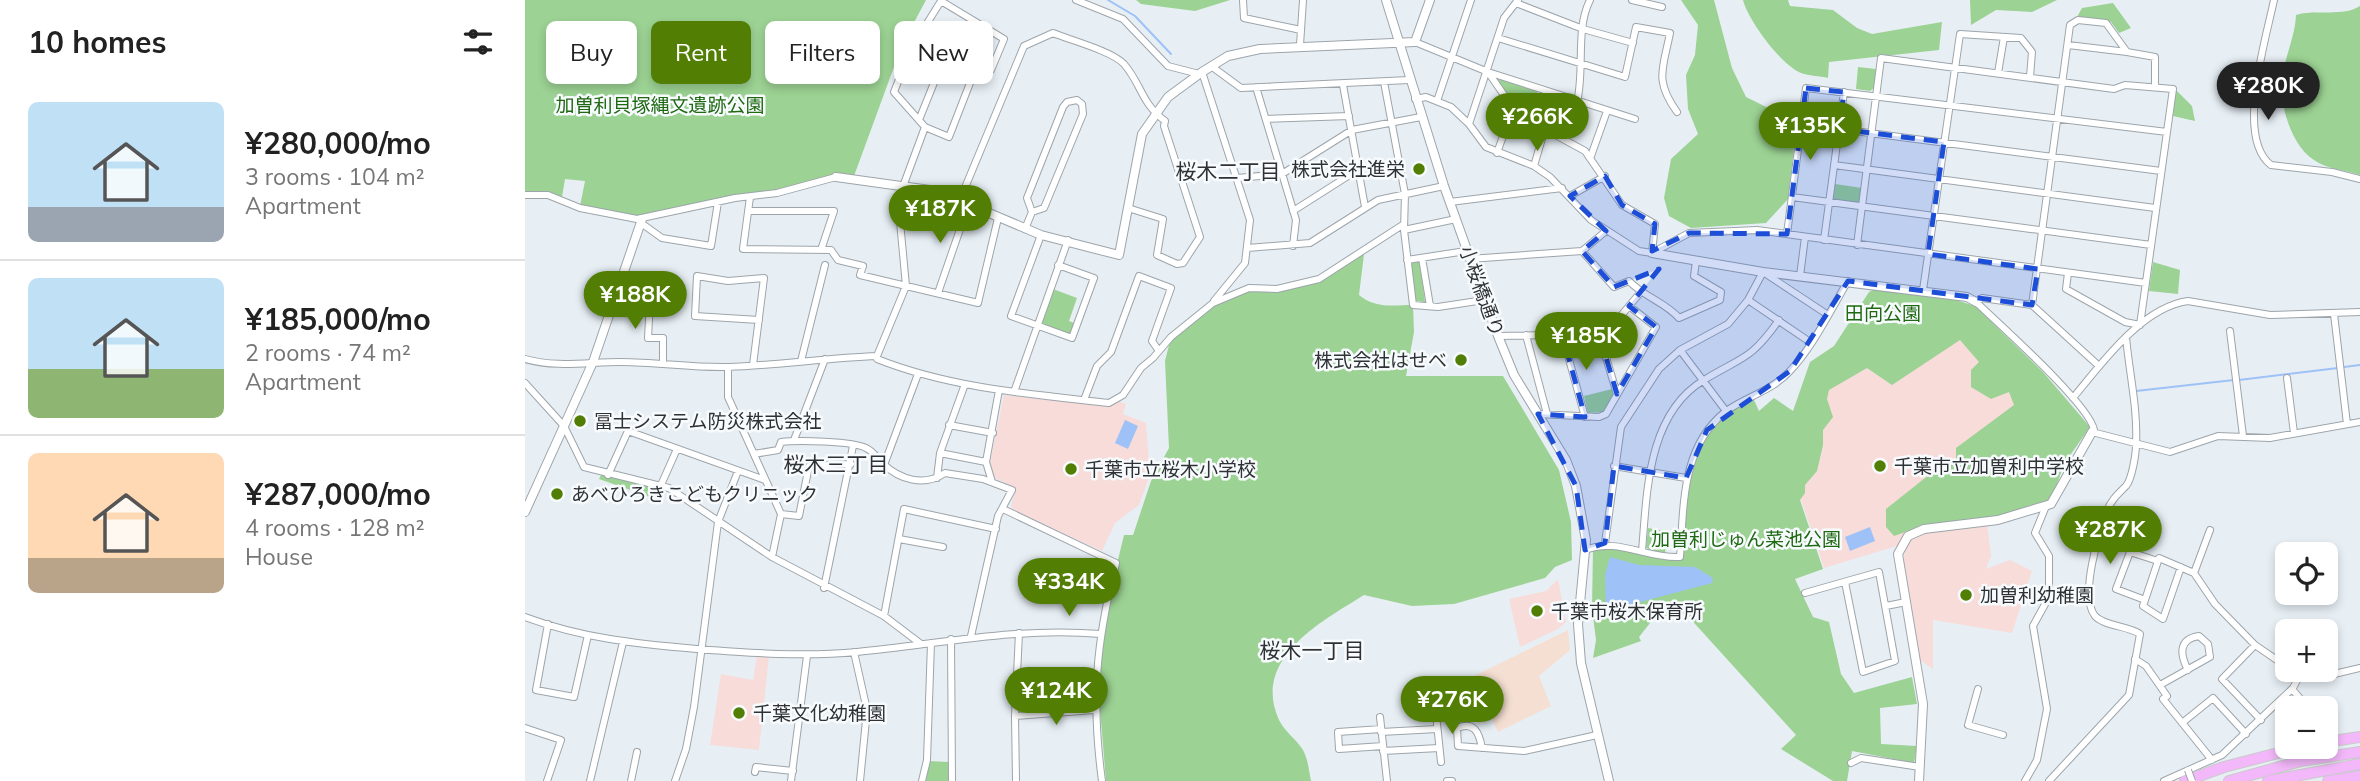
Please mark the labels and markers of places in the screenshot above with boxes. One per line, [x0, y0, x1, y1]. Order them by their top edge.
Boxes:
pin: ¥280K [2219, 62, 2317, 122]
pin: ¥266K [1488, 94, 1586, 153]
pin: ¥135K [1761, 102, 1859, 162]
place label: 株式会社進栄 [1291, 157, 1405, 181]
marker: 株式会社進栄 [1411, 161, 1427, 177]
pin: ¥187K [891, 186, 989, 245]
pin: ¥188K [586, 272, 684, 331]
pin: ¥185K [1537, 312, 1635, 372]
place label: 株式会社はせべ [1314, 348, 1447, 372]
marker: 株式会社はせべ [1453, 352, 1469, 368]
place label: 冨士システム防災株式会社 [594, 409, 821, 433]
marker: 冨士システム防災株式会社 [572, 413, 588, 429]
place label: 千葉市立加曽利中学校 [1894, 454, 2084, 478]
place label: 千葉市立桜木小学校 [1085, 457, 1256, 481]
marker: 千葉市立加曽利中学校 [1872, 458, 1888, 474]
marker: 千葉市立桜木小学校 [1063, 461, 1079, 477]
place label: あべひろきこどもクリニック [571, 482, 818, 506]
marker: あべひろきこどもクリニック [549, 486, 565, 502]
pin: ¥287K [2061, 506, 2159, 566]
pin: ¥334K [1020, 558, 1118, 618]
place label: 加曽利幼稚園 [1980, 583, 2094, 607]
marker: 加曽利幼稚園 [1958, 587, 1974, 603]
place label: 千葉市桜木保育所 [1551, 599, 1703, 623]
marker: 千葉市桜木保育所 [1529, 603, 1545, 619]
pin: ¥124K [1007, 668, 1105, 727]
pin: ¥276K [1403, 676, 1501, 736]
place label: 千葉文化幼稚園 [753, 701, 886, 725]
marker: 千葉文化幼稚園 [731, 705, 747, 721]

